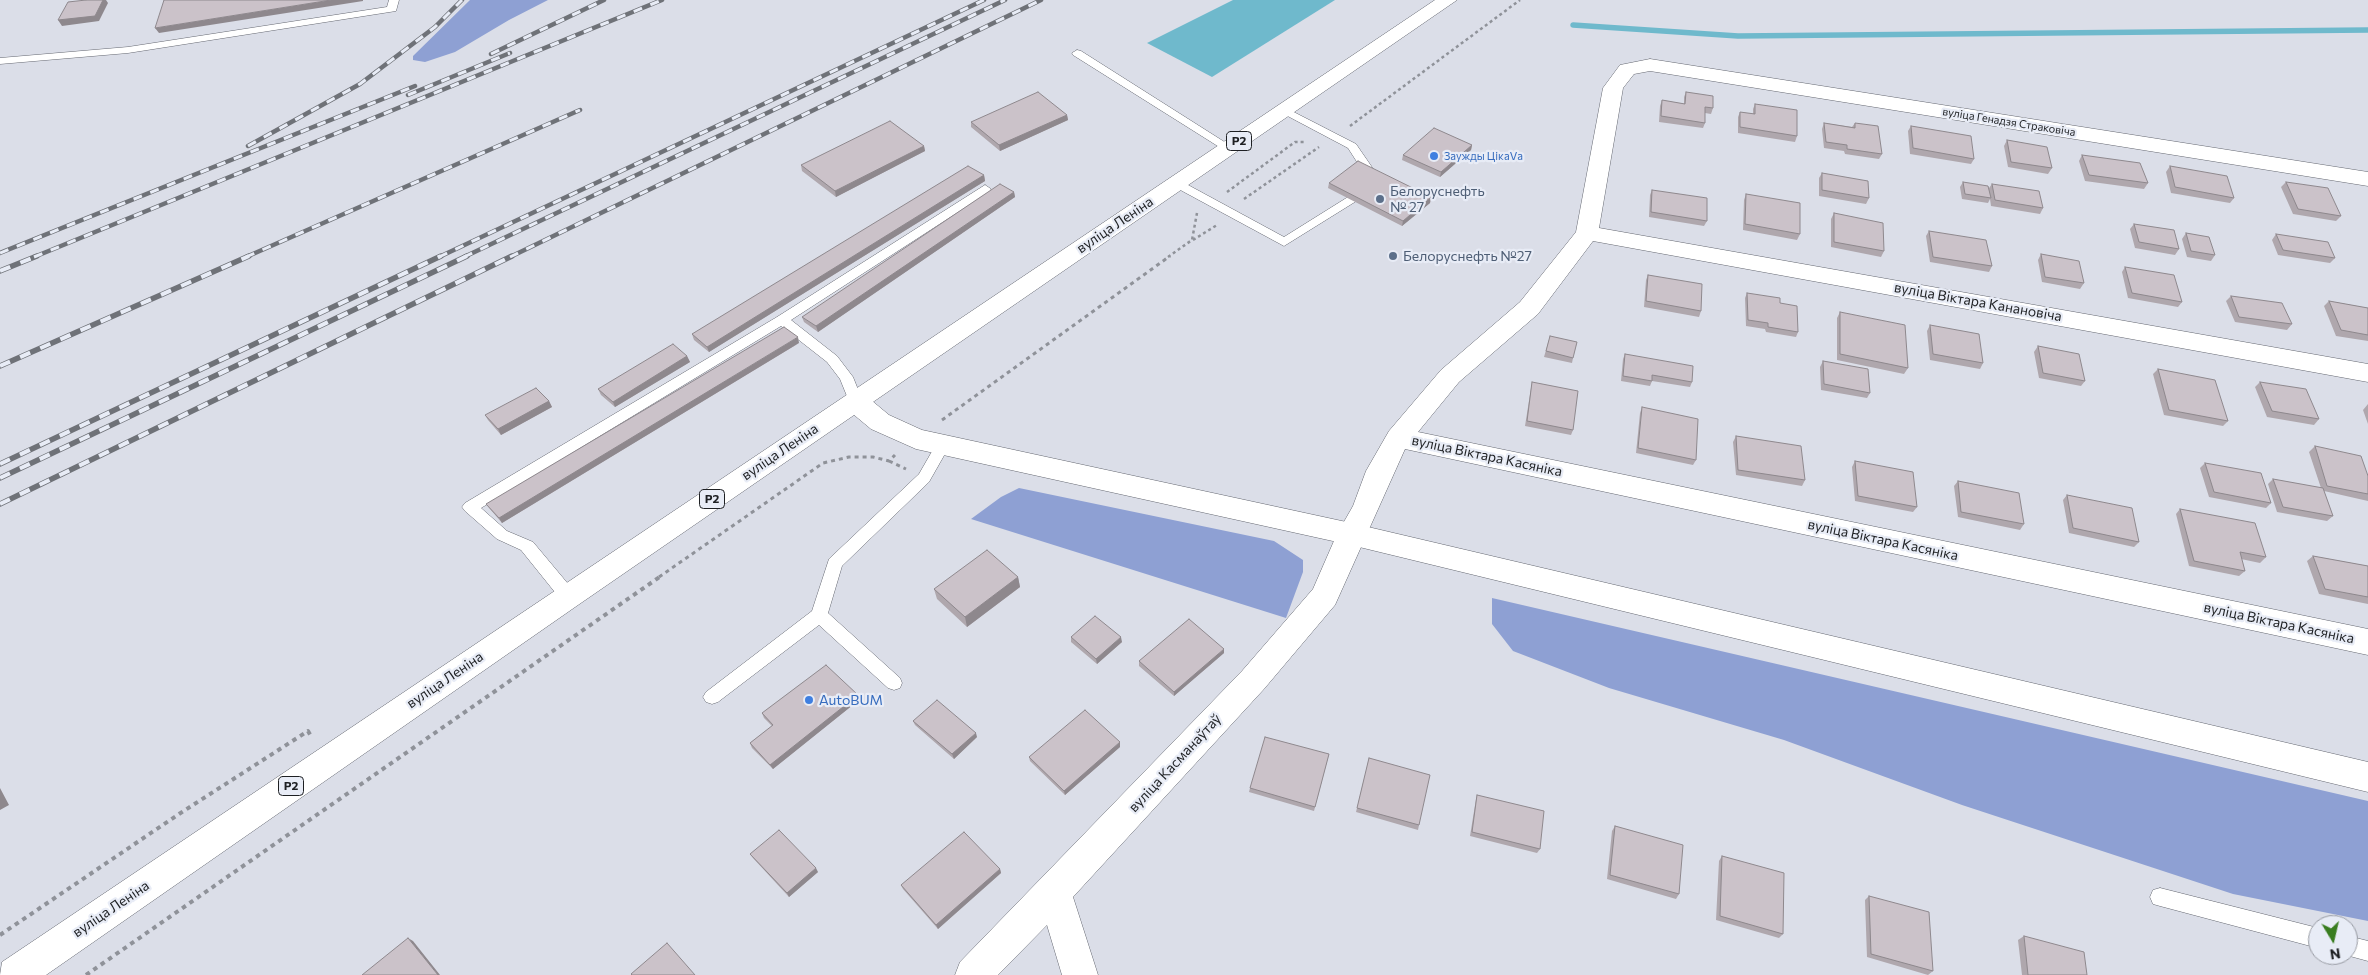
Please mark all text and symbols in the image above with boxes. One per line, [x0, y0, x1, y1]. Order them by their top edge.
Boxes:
street label: вуліца Генадзя Страковіча [1942, 105, 2076, 139]
road number: Р2 [1226, 132, 1252, 150]
place label: Заужды ЦікаVа [1444, 149, 1523, 163]
marker: Заужды ЦікаVа [1428, 150, 1440, 162]
place label: Белоруснефть № 27 [1390, 183, 1485, 216]
street label: вуліца Леніна [1074, 193, 1156, 257]
marker: Белоруснефть № 27 [1374, 193, 1386, 205]
place label: Белоруснефть №27 [1403, 248, 1532, 264]
marker: Белоруснефть №27 [1387, 250, 1399, 262]
street label: вуліца Віктара Канановіча [1893, 279, 2063, 325]
street label: вуліца Леніна [739, 420, 821, 484]
street label: вуліца Віктара Касяніка [1410, 432, 1564, 480]
road number: Р2 [700, 489, 724, 508]
street label: вуліца Віктара Касяніка [1806, 516, 1960, 564]
street label: вуліца Віктара Касяніка [2202, 599, 2356, 647]
street label: вуліца Леніна [404, 648, 486, 712]
place label: AutoBUM [819, 692, 883, 708]
marker: AutoBUM [803, 694, 815, 706]
street label: вуліца Касманаўтаў [1125, 710, 1225, 816]
road number: Р2 [278, 776, 304, 796]
street label: вуліца Леніна [70, 877, 152, 941]
north arrow [2308, 915, 2358, 965]
text: N [2329, 945, 2342, 964]

